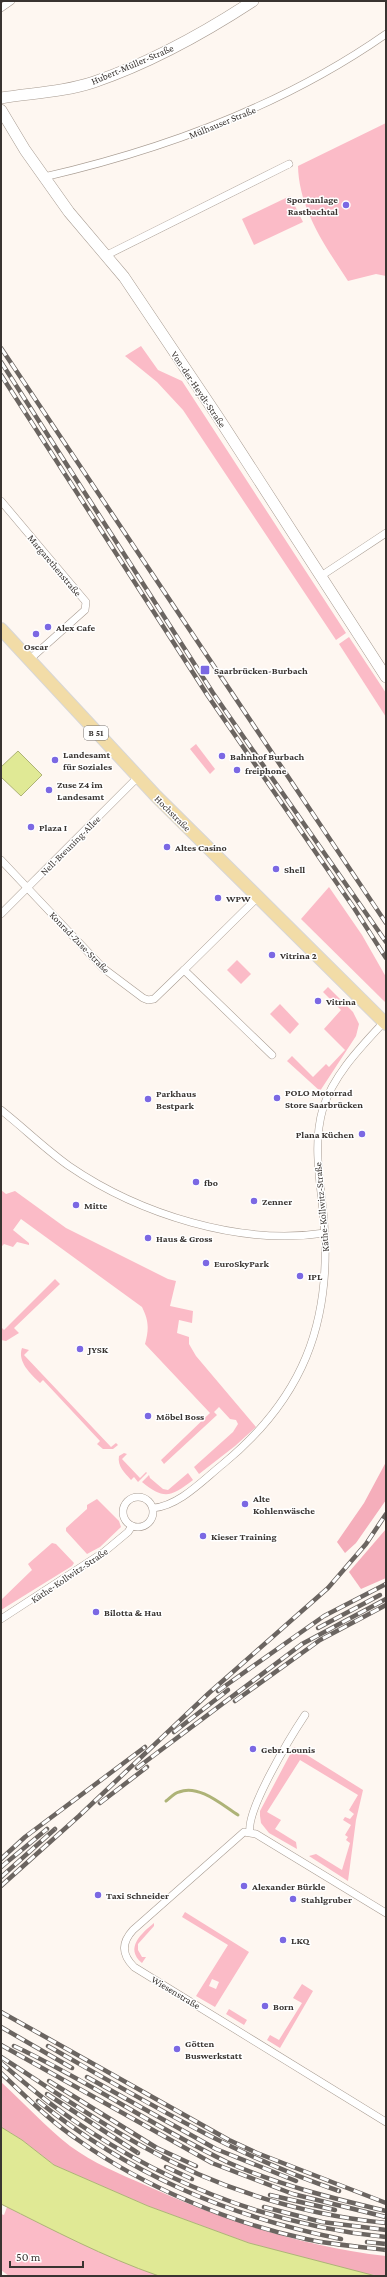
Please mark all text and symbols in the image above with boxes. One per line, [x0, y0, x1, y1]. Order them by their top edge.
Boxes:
street label: Hubert-Müller-Straße [89, 42, 176, 87]
street label: Mülhauser Straße [187, 104, 258, 141]
place label: Sportanlage Rastbachtal [287, 194, 338, 217]
marker: Sportanlage Rastbachtal [341, 200, 351, 210]
street label: Von-der-Heydt-Straße [169, 349, 229, 430]
street label: Margarethenstraße [26, 532, 84, 599]
marker: Alex Cafe [43, 622, 53, 632]
place label: Alex Cafe [55, 622, 95, 633]
marker: Oscar [31, 629, 41, 639]
place label: Oscar [24, 641, 48, 652]
marker: Saarbrücken-Burbach [199, 664, 211, 676]
place label: Saarbrücken-Burbach [214, 665, 308, 676]
road number: B 51 [84, 726, 108, 740]
place label: Landesamt für Soziales [63, 749, 112, 772]
marker: Bahnhof Burbach [217, 751, 227, 761]
place label: Bahnhof Burbach [230, 751, 305, 762]
marker: Landesamt für Soziales [50, 755, 60, 765]
marker: freiphone [232, 765, 242, 775]
place label: freiphone [245, 765, 287, 776]
place label: Zuse Z4 im Landesamt [57, 779, 105, 802]
marker: Zuse Z4 im Landesamt [44, 785, 54, 795]
street label: Hochstraße [152, 793, 193, 834]
street label: Nell-Breuning-Allee [38, 813, 103, 877]
marker: Plaza I [26, 822, 36, 832]
place label: Plaza I [39, 822, 68, 833]
marker: Altes Casino [162, 842, 172, 852]
place label: Altes Casino [174, 842, 227, 853]
marker: Shell [271, 864, 281, 874]
place label: Shell [284, 864, 305, 875]
marker: WPW [213, 893, 223, 903]
place label: WPW [225, 893, 251, 904]
street label: Konrad-Zuse-Straße [47, 909, 112, 976]
marker: Vitrina 2 [267, 950, 277, 960]
place label: Vitrina 2 [279, 950, 317, 961]
marker: Vitrina [313, 996, 323, 1006]
place label: Vitrina [325, 996, 356, 1007]
place label: POLO Motorrad Store Saarbrücken [285, 1087, 363, 1110]
place label: Parkhaus Bestpark [156, 1088, 196, 1111]
marker: POLO Motorrad Store Saarbrücken [272, 1093, 282, 1103]
marker: Parkhaus Bestpark [143, 1094, 153, 1104]
place label: Plana Küchen [296, 1129, 354, 1140]
marker: Plana Küchen [357, 1129, 367, 1139]
street label: Käthe-Kollwitz-Straße [312, 1161, 331, 1252]
marker: fbo [191, 1177, 201, 1187]
place label: fbo [204, 1177, 218, 1188]
marker: Zenner [249, 1196, 259, 1206]
place label: Zenner [262, 1196, 292, 1207]
marker: Mitte [71, 1200, 81, 1210]
place label: Mitte [84, 1200, 108, 1211]
marker: Haus & Gross [143, 1233, 153, 1243]
place label: Haus & Gross [156, 1233, 212, 1244]
marker: EuroSkyPark [201, 1258, 211, 1268]
place label: EuroSkyPark [214, 1258, 269, 1269]
marker: IPL [295, 1271, 305, 1281]
place label: IPL [308, 1271, 323, 1282]
marker: JYSK [75, 1344, 85, 1354]
place label: JYSK [87, 1344, 109, 1355]
marker: Möbel Boss [143, 1411, 153, 1421]
place label: Möbel Boss [156, 1411, 204, 1422]
place label: Alte Kohlenwäsche [252, 1493, 315, 1516]
marker: Alte Kohlenwäsche [240, 1499, 250, 1509]
marker: Kieser Training [198, 1531, 208, 1541]
place label: Kieser Training [211, 1531, 277, 1542]
street label: Käthe-Kollwitz-Straße [29, 1545, 110, 1605]
marker: Bilotta & Hau [91, 1607, 101, 1617]
place label: Bilotta & Hau [104, 1607, 162, 1618]
marker: Gebr. Lounis [248, 1744, 258, 1754]
place label: Gebr. Lounis [261, 1744, 315, 1755]
marker: Alexander Bürkle [239, 1881, 249, 1891]
place label: Alexander Bürkle [251, 1881, 326, 1892]
marker: Taxi Schneider [93, 1890, 103, 1900]
place label: Taxi Schneider [106, 1890, 169, 1901]
marker: Stahlgruber [288, 1894, 298, 1904]
place label: Stahlgruber [301, 1894, 352, 1905]
marker: LKQ [278, 1935, 288, 1945]
place label: LKQ [291, 1935, 311, 1946]
street label: Wiesenstraße [149, 1974, 203, 2012]
marker: Born [260, 2001, 270, 2011]
place label: Born [273, 2001, 294, 2012]
place label: Götten Buswerkstatt [185, 2038, 242, 2061]
marker: Götten Buswerkstatt [172, 2044, 182, 2054]
scale bar [10, 2243, 83, 2269]
text: 50 m [16, 2250, 41, 2264]

